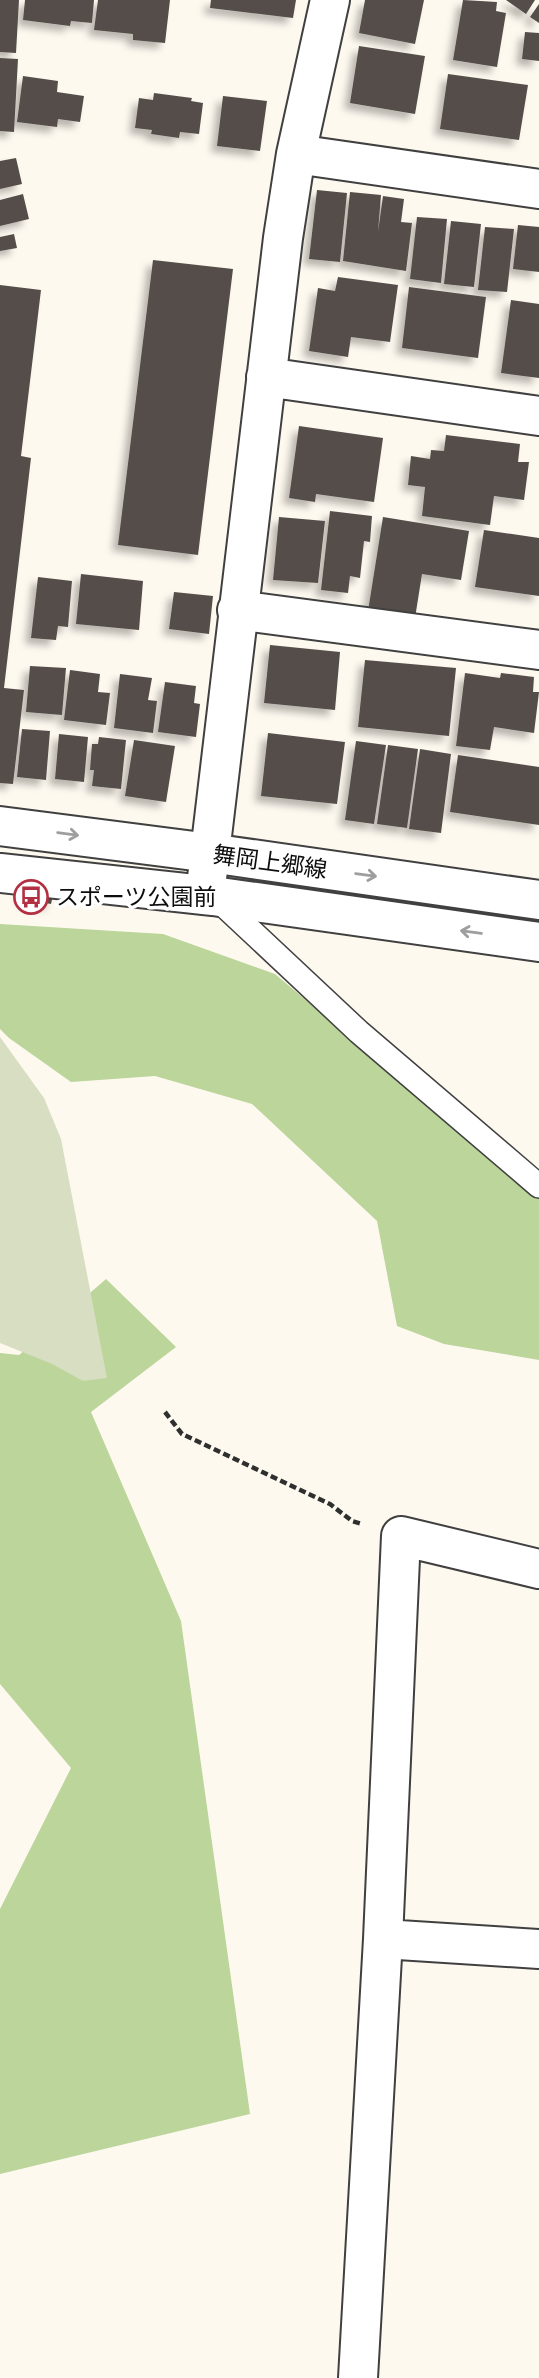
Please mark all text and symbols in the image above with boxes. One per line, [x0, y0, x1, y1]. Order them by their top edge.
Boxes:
one-way arrow [56, 828, 79, 841]
street label: 舞岡上郷線 [211, 840, 329, 884]
one-way arrow [354, 869, 377, 882]
bus stop icon: スポーツ公園前 [12, 878, 50, 916]
place label: スポーツ公園前 [56, 883, 217, 911]
one-way arrow [461, 925, 483, 938]

